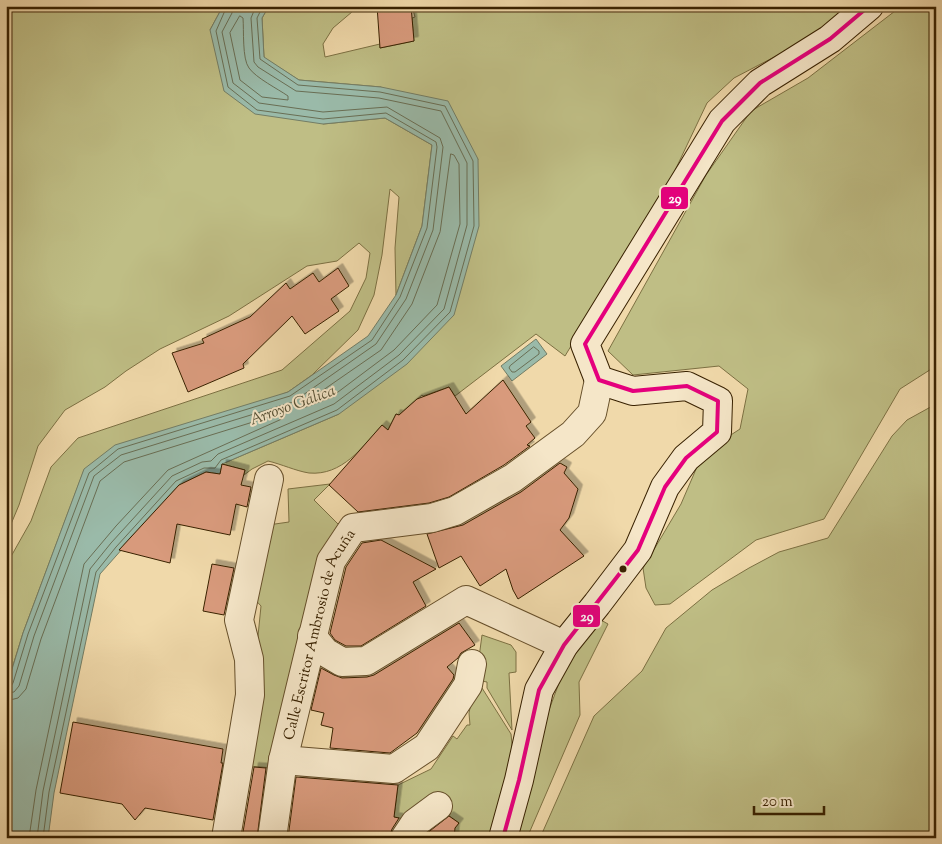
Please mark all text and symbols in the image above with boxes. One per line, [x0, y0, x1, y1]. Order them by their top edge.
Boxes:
line badge: 29 [660, 186, 689, 210]
text: 29 [668, 190, 682, 210]
water label: Arroyo Gálica [247, 380, 339, 433]
street label: Calle Escritor Ambrosio de Acuña [279, 525, 361, 742]
unlabelled marker [618, 564, 628, 574]
line badge: 29 [572, 604, 601, 628]
text: 29 [580, 608, 594, 628]
scale bar [754, 784, 824, 816]
text: 20 m [762, 792, 793, 813]

